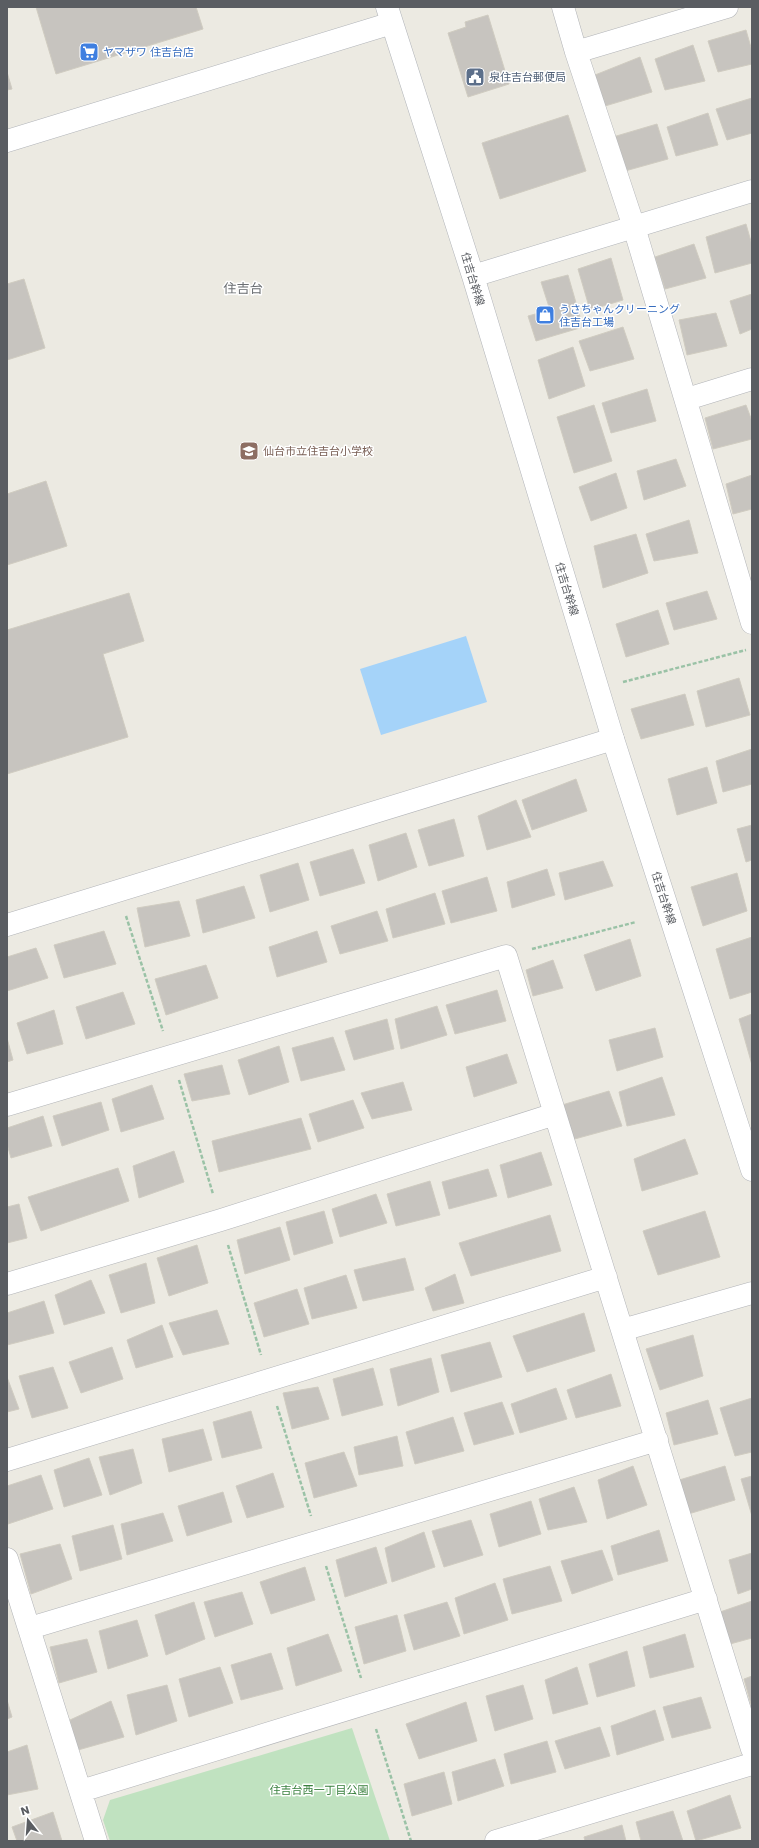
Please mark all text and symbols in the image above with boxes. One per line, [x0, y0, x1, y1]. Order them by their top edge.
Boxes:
supermarket icon: ヤマザワ 住吉台店 [78, 41, 100, 63]
place label: ヤマザワ 住吉台店 [103, 44, 194, 60]
public building icon: 泉住吉台郵便局 [464, 66, 486, 88]
place label: 泉住吉台郵便局 [489, 69, 566, 85]
street label: 住吉台幹線 [457, 250, 489, 308]
district label: 住吉台 [223, 279, 263, 298]
place label: うさちゃんクリーニング 住吉台工場 [559, 301, 680, 330]
shop icon: うさちゃんクリーニング 住吉台工場 [534, 304, 556, 326]
school or university icon: 仙台市立住吉台小学校 [238, 440, 260, 462]
place label: 仙台市立住吉台小学校 [263, 443, 373, 459]
street label: 住吉台幹線 [551, 560, 583, 618]
street label: 住吉台幹線 [648, 869, 680, 927]
park label: 住吉台西一丁目公園 [270, 1782, 369, 1798]
north arrow [8, 1800, 48, 1840]
text: N [19, 1802, 31, 1819]

